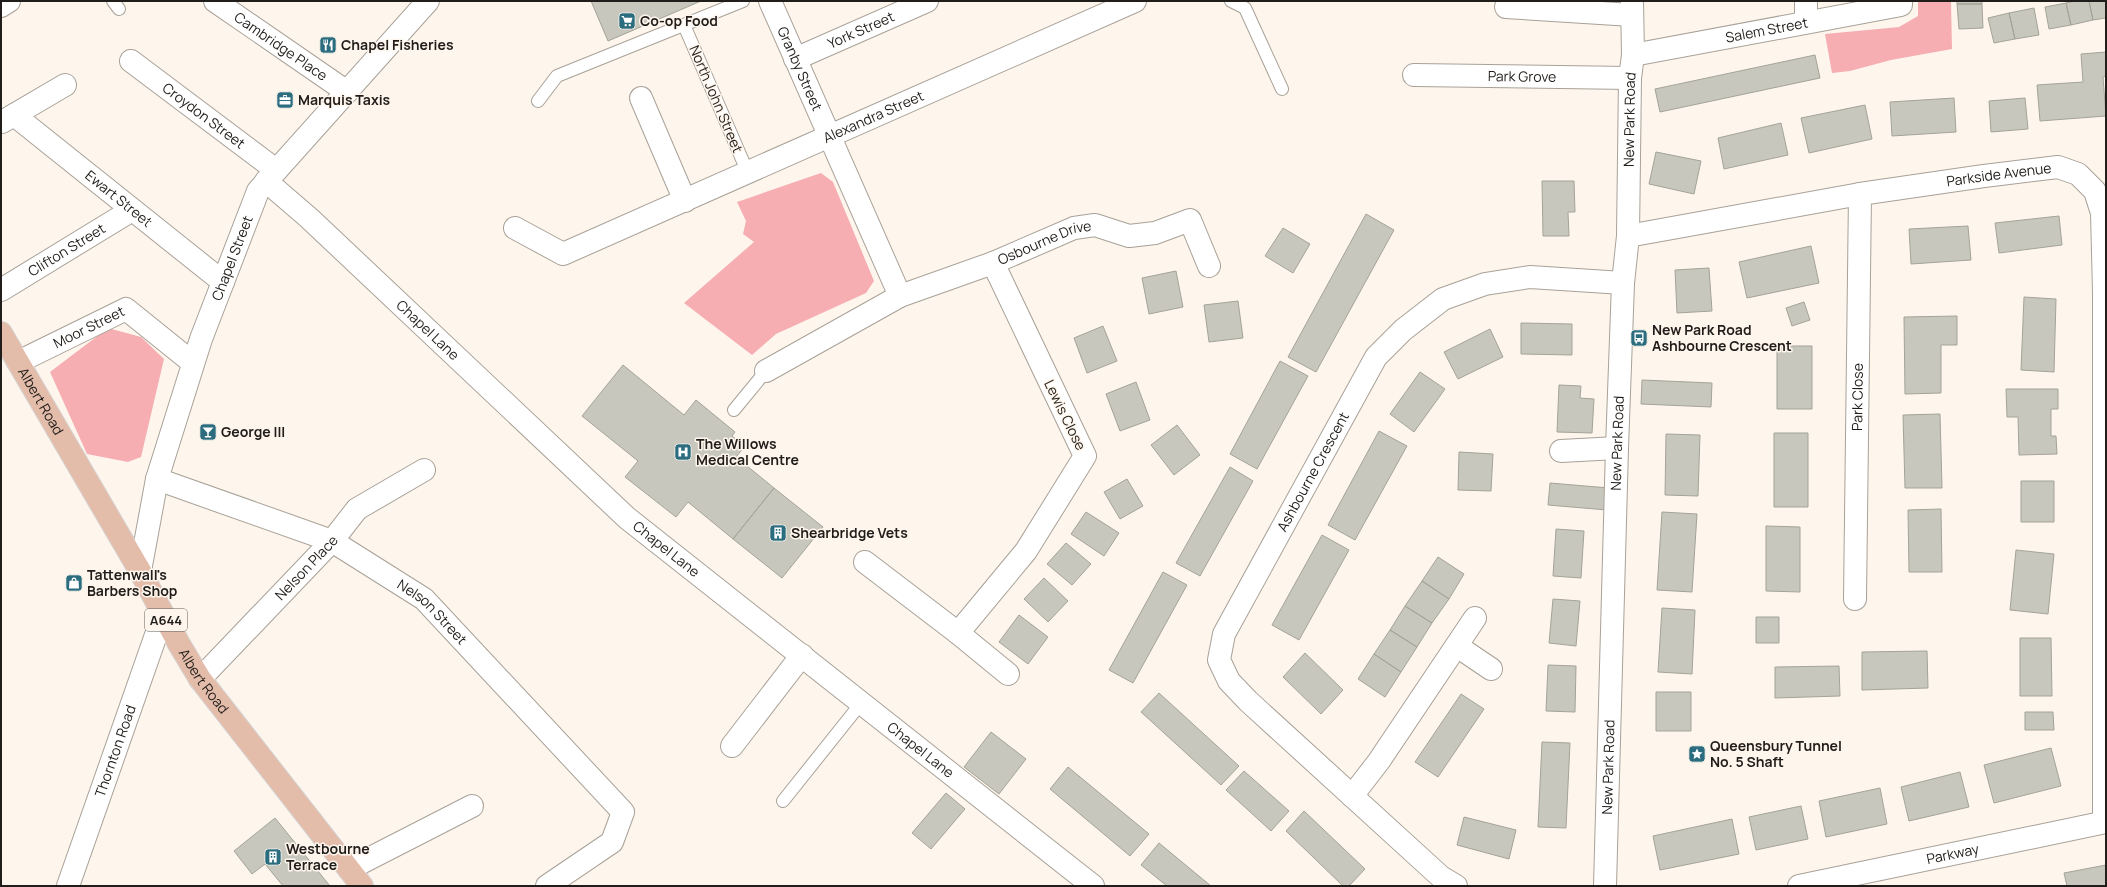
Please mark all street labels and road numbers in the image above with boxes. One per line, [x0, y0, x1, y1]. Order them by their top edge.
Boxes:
street label: York Street [824, 6, 897, 53]
street label: Cambridge Place [231, 7, 331, 85]
street label: Salem Street [1724, 12, 1810, 47]
street label: Granby Street [773, 23, 827, 114]
street label: North John Street [685, 42, 748, 156]
street label: Park Grove [1488, 66, 1556, 86]
street label: New Park Road [1619, 71, 1640, 167]
street label: Croydon Street [159, 78, 250, 153]
street label: Alexandra Street [820, 86, 927, 147]
street label: Parkside Avenue [1945, 158, 2052, 190]
street label: Ewart Street [82, 166, 157, 231]
street label: Chapel Street [207, 212, 257, 303]
street label: Osbourne Drive [995, 216, 1092, 269]
street label: Clifton Street [24, 218, 109, 280]
street label: Chapel Lane [392, 295, 464, 364]
street label: Moor Street [50, 301, 128, 352]
street label: Park Close [1847, 363, 1867, 431]
street label: Albert Road [14, 364, 68, 438]
street label: Lewis Close [1040, 376, 1091, 453]
street label: New Park Road [1606, 395, 1628, 491]
street label: Ashbourne Crescent [1272, 408, 1353, 535]
street label: Chapel Lane [629, 516, 704, 581]
street label: Nelson Place [270, 531, 342, 604]
street label: Nelson Street [394, 575, 472, 649]
road number: A644 [145, 609, 187, 631]
street label: Albert Road [175, 645, 233, 717]
street label: Thornton Road [90, 702, 140, 799]
street label: Chapel Lane [884, 717, 958, 782]
street label: New Park Road [1597, 719, 1619, 815]
street label: Parkway [1925, 839, 1981, 868]

